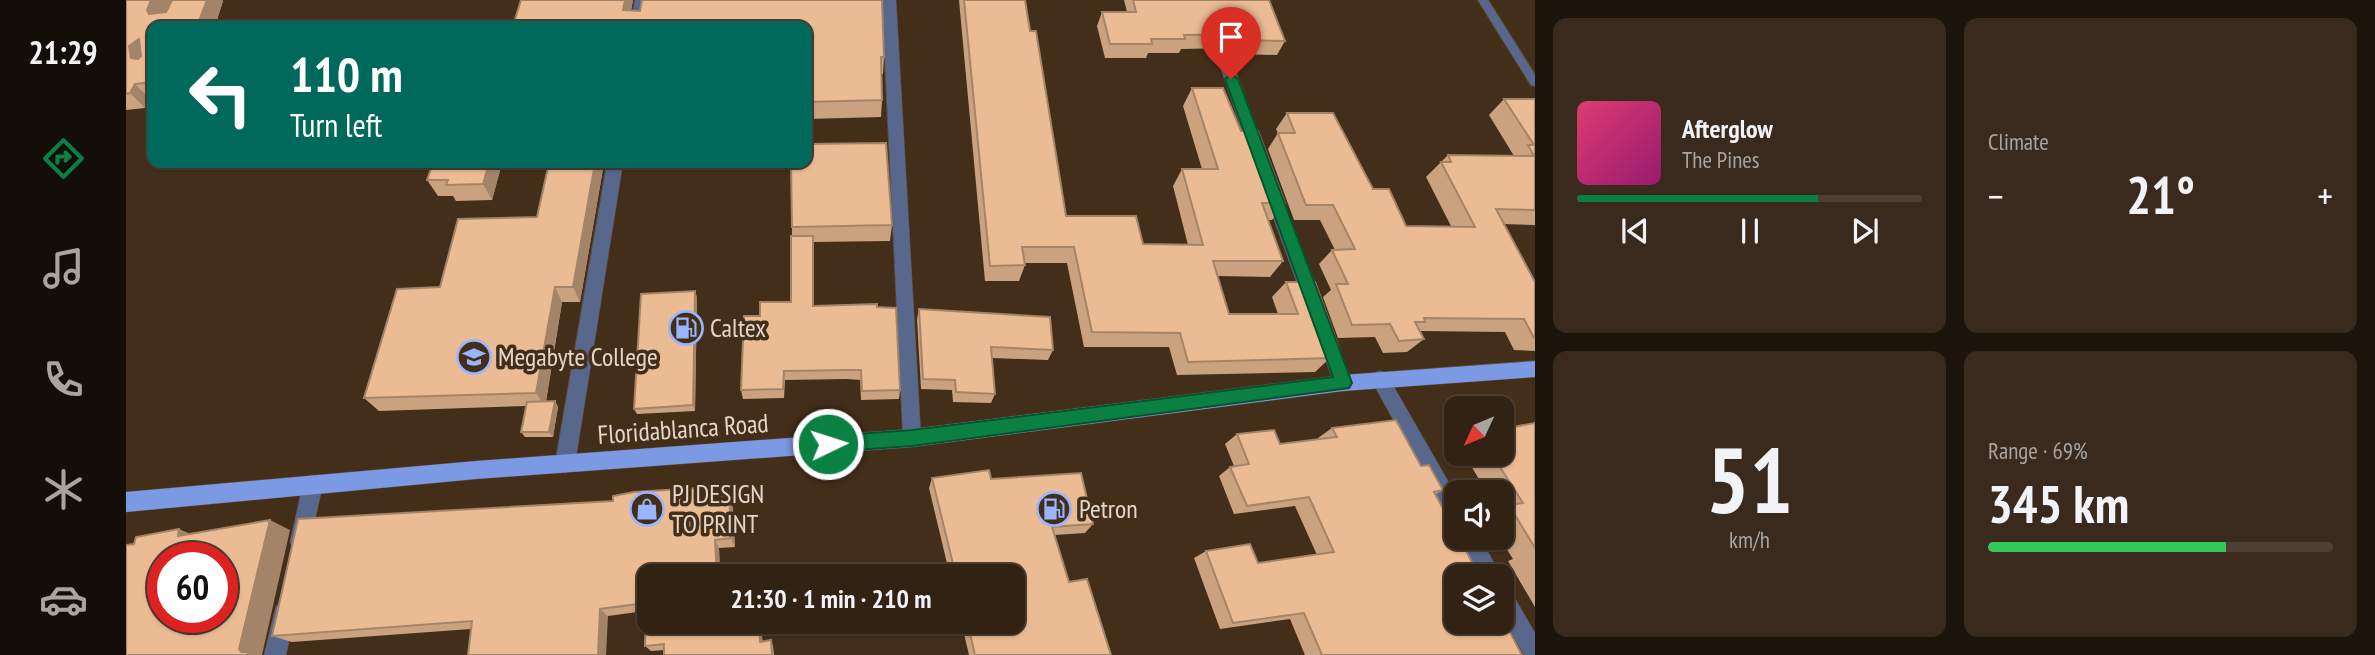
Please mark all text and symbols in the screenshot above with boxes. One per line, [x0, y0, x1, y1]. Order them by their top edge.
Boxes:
pin [1201, 7, 1261, 79]
icon: arrive [1212, 18, 1250, 56]
text: 21:29 [28, 31, 98, 73]
text: 110 m [290, 42, 403, 106]
icon: left [175, 49, 266, 140]
text: Turn left [290, 104, 382, 146]
text: Afterglow [1682, 112, 1773, 145]
text: Climate [1988, 127, 2049, 156]
icon: directions [39, 134, 88, 183]
text: The Pines [1682, 145, 1760, 174]
text: 21° [2126, 161, 2195, 228]
text: − [1988, 171, 2004, 220]
text: + [2317, 171, 2333, 220]
icon: previous [1616, 212, 1654, 250]
icon: pause [1731, 212, 1769, 250]
icon: next [1846, 212, 1884, 250]
icon: music [39, 244, 88, 293]
fuel station icon: Caltex [667, 309, 705, 347]
place label: Caltex [710, 311, 766, 344]
school or university icon: Megabyte College [455, 338, 493, 376]
place label: Megabyte College [498, 340, 658, 373]
icon: phone [39, 355, 88, 404]
north arrow [1444, 396, 1514, 466]
map controls [1444, 396, 1514, 634]
street label: Floridablanca Road [596, 406, 769, 451]
position arrow [791, 407, 865, 481]
text: 51 [1706, 420, 1793, 538]
text: Range · 69% [1988, 436, 2088, 465]
icon: climate [39, 465, 88, 514]
text: 345 km [1988, 470, 2129, 537]
place label: PJ DESIGN TO PRINT [672, 477, 764, 540]
button: sound [1444, 480, 1514, 550]
shop icon: PJ DESIGN TO PRINT [628, 490, 666, 528]
fuel station icon: Petron [1035, 490, 1073, 528]
place label: Petron [1079, 492, 1138, 525]
text: km/h [1729, 525, 1770, 554]
speed limit sign: 60 [147, 542, 238, 633]
button: layers [1444, 564, 1514, 634]
icon: car [39, 575, 88, 624]
text: 21:30 · 1 min · 210 m [731, 582, 931, 615]

